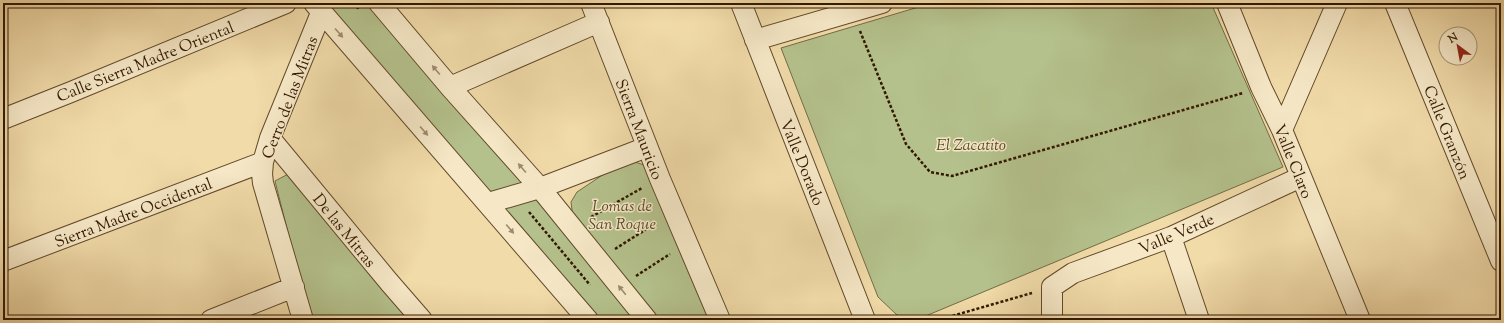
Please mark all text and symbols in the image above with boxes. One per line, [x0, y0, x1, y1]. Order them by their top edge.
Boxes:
street label: Calle Sierra Madre Oriental [54, 17, 239, 110]
north arrow [1438, 26, 1478, 66]
one-way arrow [334, 27, 343, 38]
text: N [1444, 29, 1461, 48]
street label: Cerro de las Mitras [257, 33, 325, 163]
one-way arrow [432, 65, 441, 75]
street label: Sierra Mauricio [608, 76, 668, 184]
street label: Calle Granzón [1416, 82, 1475, 184]
street label: Valle Dorado [773, 116, 829, 210]
street label: Valle Claro [1266, 121, 1317, 203]
one-way arrow [420, 125, 429, 136]
park label: El Zacatito [936, 135, 1006, 158]
one-way arrow [517, 162, 526, 173]
street label: Sierra Madre Occidental [52, 173, 217, 255]
street label: De las Mitras [306, 190, 380, 274]
park label: Lomas de San Roque [588, 196, 656, 237]
street label: Valle Verde [1136, 209, 1218, 262]
one-way arrow [505, 223, 514, 234]
one-way arrow [617, 285, 626, 296]

